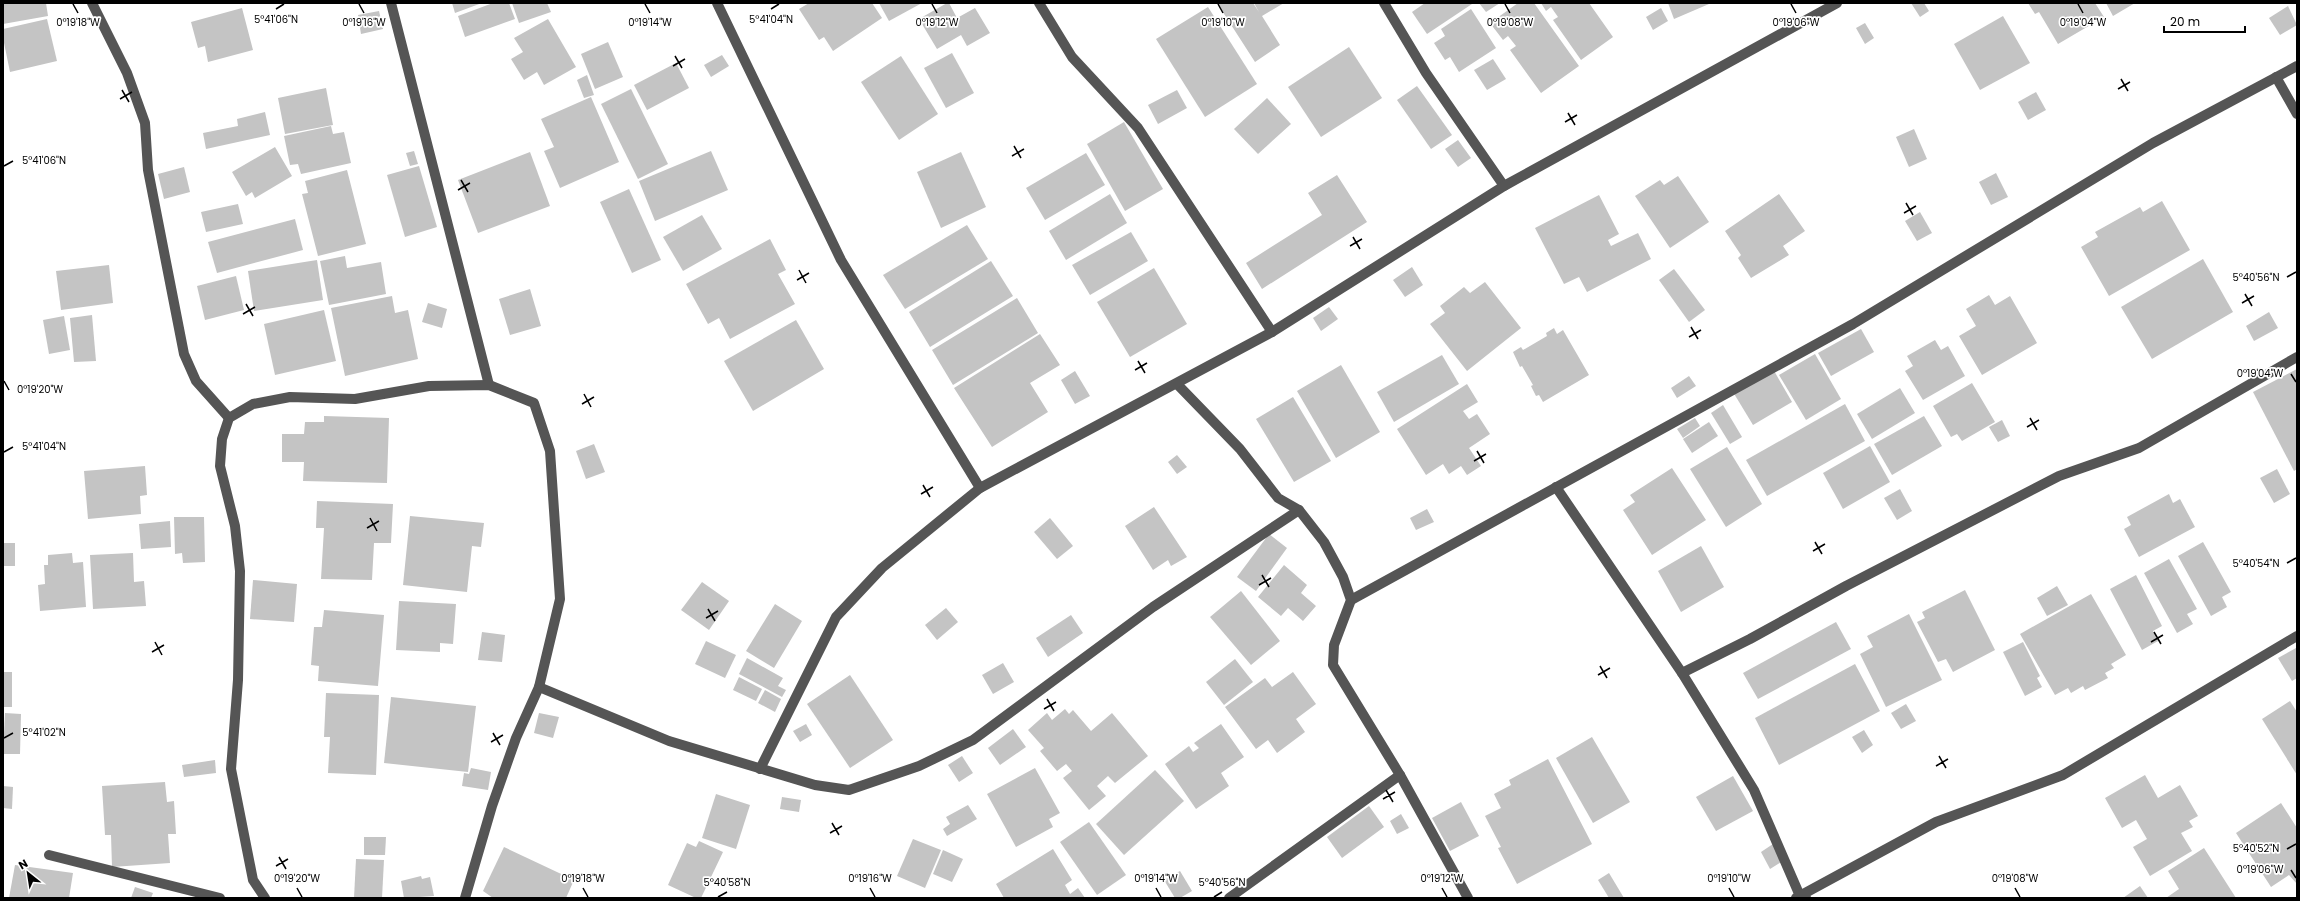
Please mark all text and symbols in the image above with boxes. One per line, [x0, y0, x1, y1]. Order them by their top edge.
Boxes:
scale bar [2164, 8, 2245, 34]
text: 5°41'06"N [254, 12, 298, 27]
text: 5°41'04"N [749, 12, 793, 27]
text: 20 m [2170, 13, 2200, 30]
text: 0°19'18"W [56, 15, 100, 30]
text: 0°19'16"W [342, 15, 386, 30]
text: 0°19'14"W [628, 15, 672, 30]
text: 0°19'12"W [915, 15, 959, 30]
text: 0°19'10"W [1201, 15, 1245, 30]
text: 0°19'08"W [1487, 15, 1534, 30]
text: 0°19'06"W [1773, 15, 1820, 30]
text: 0°19'04"W [2060, 15, 2107, 30]
text: 5°41'06"N [22, 153, 66, 168]
text: 5°40'56"N [2232, 270, 2280, 285]
text: 0°19'04"W [2237, 366, 2284, 381]
text: 0°19'20"W [17, 382, 63, 397]
text: 5°41'04"N [22, 439, 66, 454]
text: 5°40'54"N [2232, 556, 2280, 571]
text: 5°41'02"N [22, 725, 66, 740]
text: 5°40'52"N [2233, 841, 2279, 856]
north arrow [8, 853, 48, 893]
text: N [15, 855, 31, 873]
text: 0°19'06"W [2237, 862, 2284, 877]
text: 0°19'20"W [274, 871, 320, 886]
text: 0°19'18"W [561, 871, 605, 886]
text: 0°19'16"W [848, 871, 892, 886]
text: 0°19'14"W [1134, 871, 1178, 886]
text: 0°19'12"W [1420, 871, 1464, 886]
text: 0°19'10"W [1707, 871, 1751, 886]
text: 0°19'08"W [1992, 871, 2039, 886]
text: 5°40'58"N [703, 875, 751, 890]
text: 5°40'56"N [1198, 875, 1246, 890]

